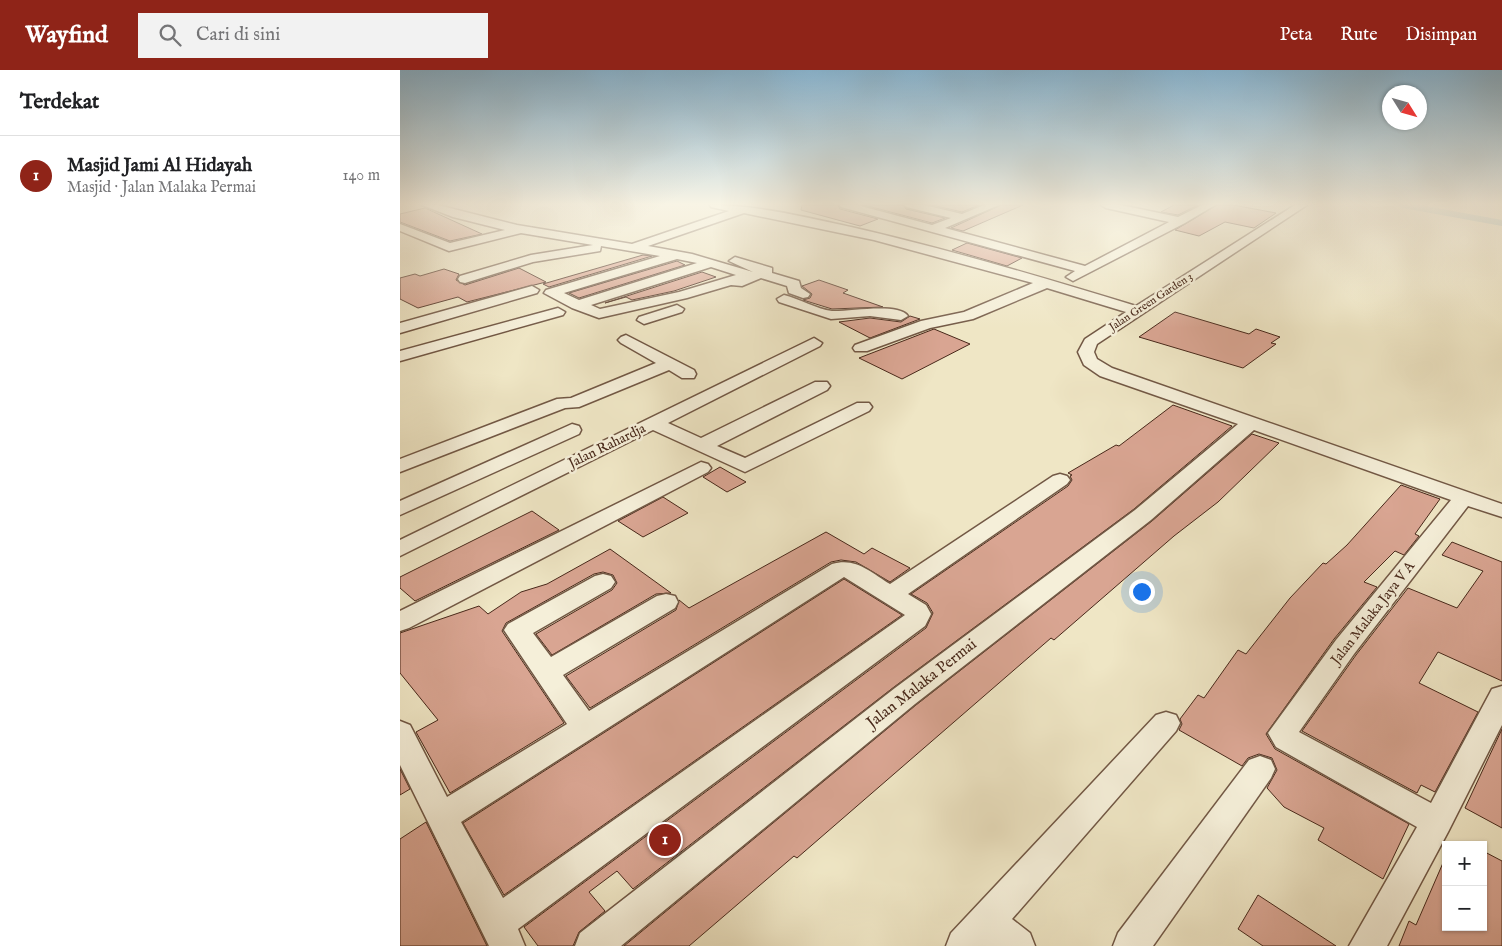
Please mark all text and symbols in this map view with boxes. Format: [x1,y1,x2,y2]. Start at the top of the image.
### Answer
search box [138,13,488,58]
text: Wayfind [25,20,108,51]
icon: search [156,21,184,49]
text: Cari di sini [196,23,280,47]
text: Peta [1280,24,1312,47]
text: Rute [1340,24,1378,47]
text: Disimpan [1406,24,1477,47]
north arrow [1382,85,1427,130]
text: Terdekat [20,89,99,116]
text: Masjid Jami Al Hidayah [67,154,252,178]
text: 1 [33,166,39,186]
text: 140 m [342,166,380,186]
text: Masjid · Jalan Malaka Permai [67,178,256,198]
street label: Jalan Green Garden 3 [1105,270,1195,335]
street label: Jalan Rahardja [564,419,650,473]
street label: Jalan Malaka Jaya V A [1326,557,1419,670]
your location [1129,579,1155,605]
street label: Jalan Malaka Permai [861,635,981,734]
pin: 1 [649,821,681,859]
map controls [1442,841,1487,931]
button: + [1442,841,1487,886]
button: − [1442,886,1487,931]

